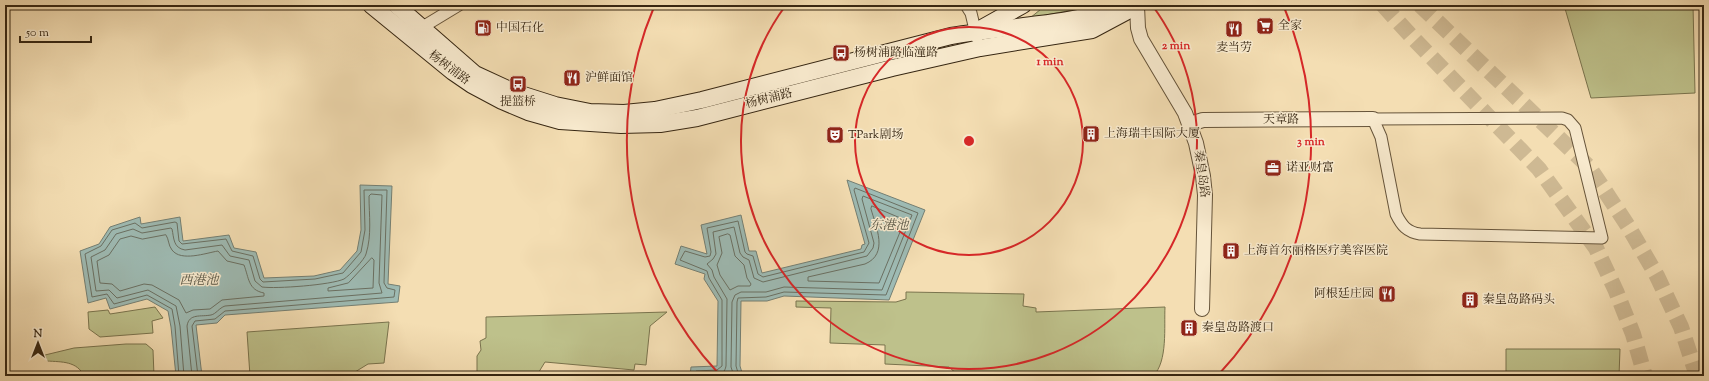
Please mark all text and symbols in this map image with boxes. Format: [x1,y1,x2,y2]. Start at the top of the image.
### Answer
supermarket icon: 全家 [1255,16,1275,36]
place label: 全家 [1278,17,1302,35]
scale bar [20,18,91,44]
fuel station icon: 中国石化 [473,18,493,38]
place label: 中国石化 [496,19,544,37]
restaurant icon: 麦当劳 [1224,19,1244,39]
text: 50 m [25,24,49,42]
text: 2 min [1162,37,1191,55]
place label: 麦当劳 [1216,39,1252,57]
bus stop icon: 杨树浦路临潼路 [831,43,851,63]
place label: 杨树浦路临潼路 [854,44,938,62]
street label: 杨树浦路 [424,46,474,90]
text: 1 min [1035,53,1064,71]
restaurant icon: 沪鲜面馆 [562,68,582,88]
place label: 沪鲜面馆 [585,69,633,87]
bus stop icon: 提篮桥 [508,74,528,94]
street label: 杨树浦路 [744,84,794,114]
place label: 提篮桥 [500,93,536,111]
street label: 天章路 [1263,111,1299,129]
building icon: 上海瑞丰国际大厦 [1081,124,1101,144]
theatre icon: TPark剧场 [825,125,845,145]
place label: 上海瑞丰国际大厦 [1104,125,1200,143]
place label: TPark剧场 [848,126,903,144]
text: 3 min [1297,133,1326,151]
centre of rings [962,134,976,148]
street label: 秦皇岛路 [1189,149,1213,199]
office icon: 诺亚财富 [1263,158,1283,178]
place label: 诺亚财富 [1286,159,1334,177]
water label: 东港池 [869,217,910,235]
building icon: 上海首尔丽格医疗美容医院 [1221,241,1241,261]
place label: 上海首尔丽格医疗美容医院 [1244,242,1388,260]
water label: 西港池 [179,272,220,290]
restaurant icon: 阿根廷庄园 [1377,284,1397,304]
place label: 阿根廷庄园 [1314,285,1374,303]
building icon: 秦皇岛路码头 [1460,290,1480,310]
place label: 秦皇岛路码头 [1483,291,1555,309]
building icon: 秦皇岛路渡口 [1179,318,1199,338]
place label: 秦皇岛路渡口 [1202,319,1274,337]
north arrow [18,323,58,363]
text: N [33,326,43,342]

